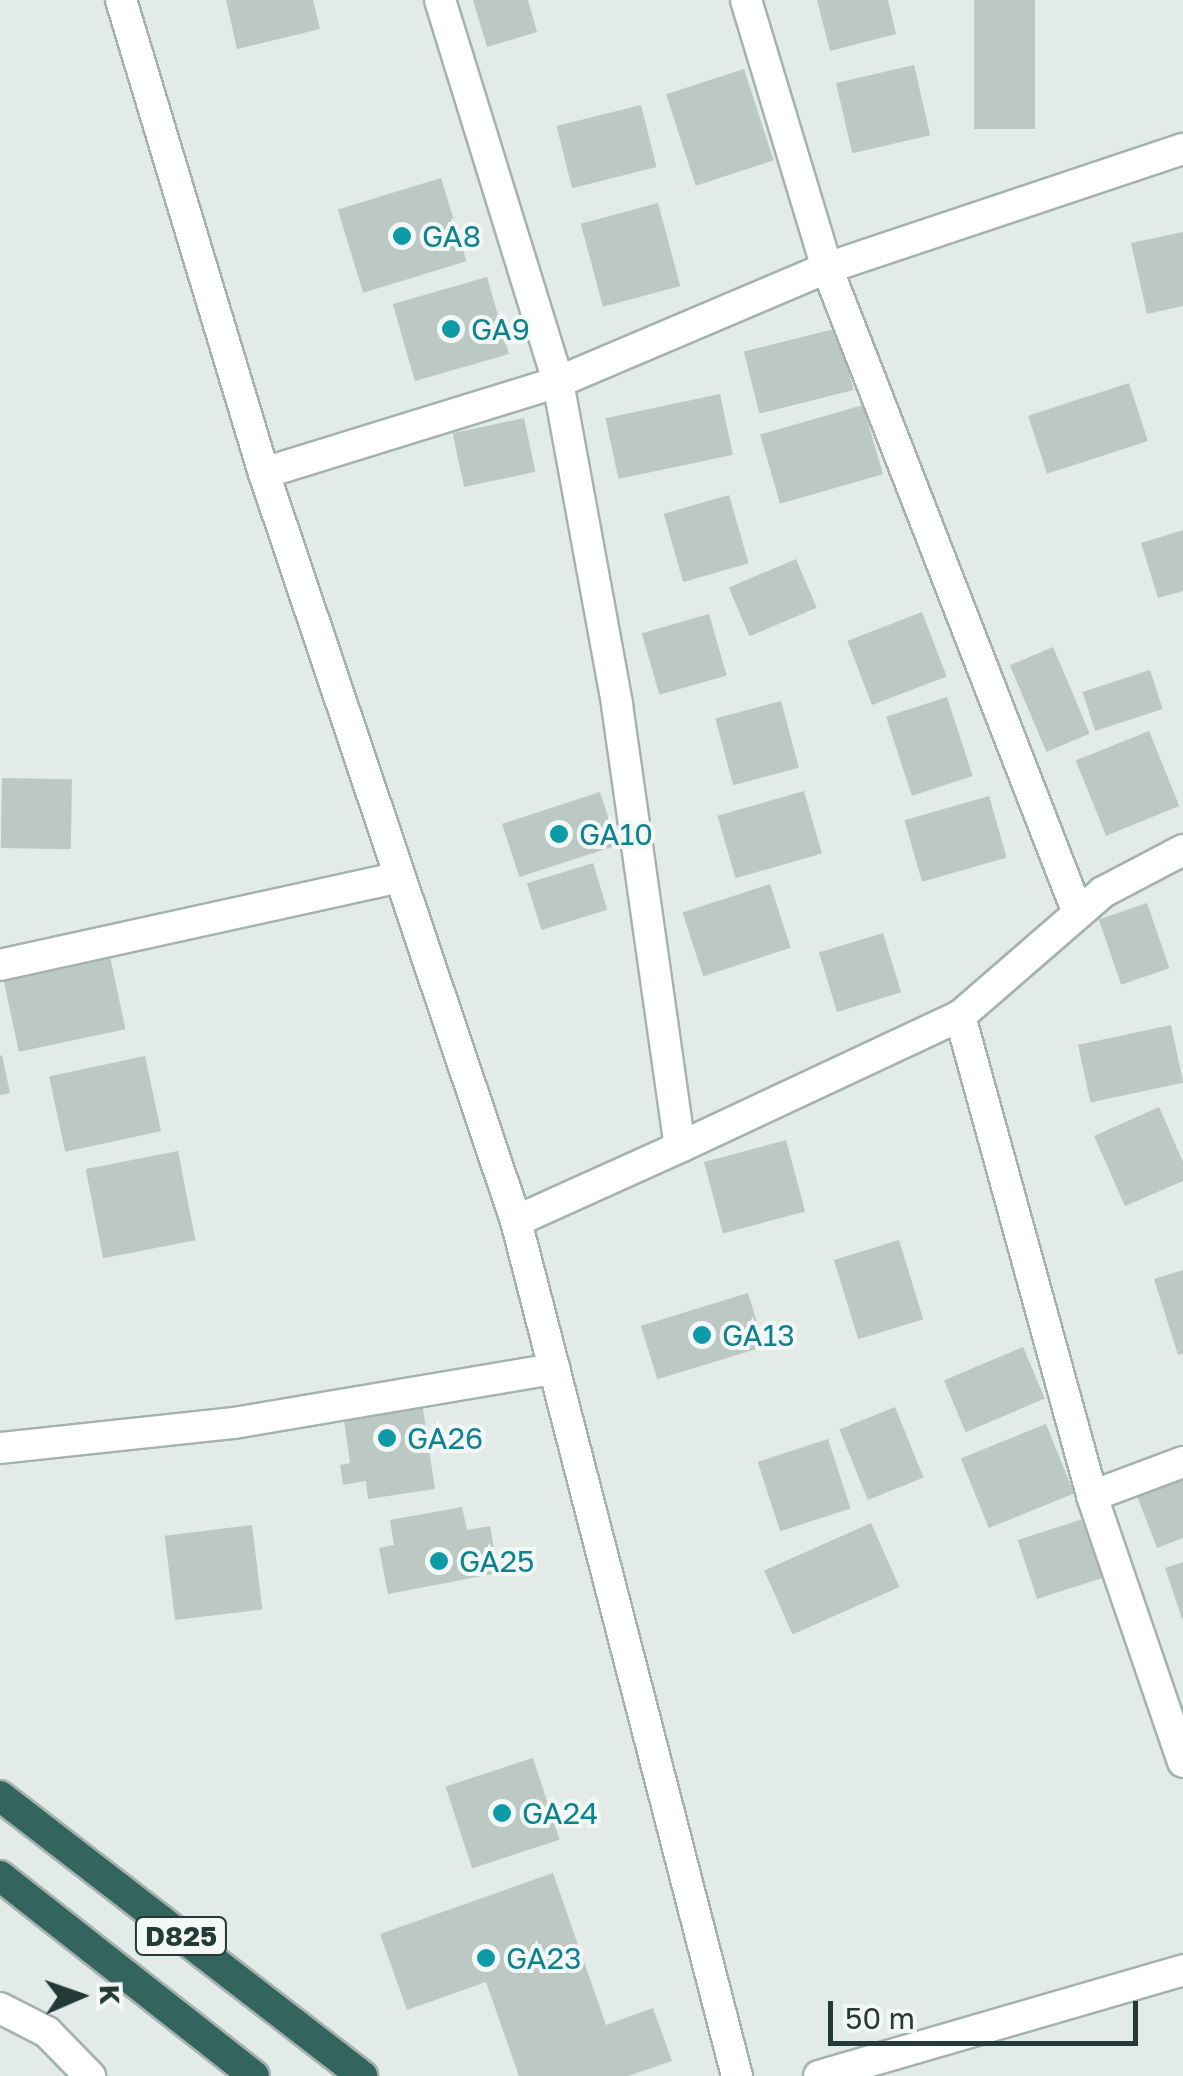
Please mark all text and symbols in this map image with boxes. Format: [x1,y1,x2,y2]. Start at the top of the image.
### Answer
place label: GA8 [422,218,481,254]
marker: GA8 [391,225,413,247]
place label: GA9 [471,311,530,347]
marker: GA9 [440,318,462,340]
place label: GA10 [579,816,653,852]
marker: GA10 [548,823,570,845]
place label: GA13 [722,1317,795,1353]
marker: GA13 [691,1324,713,1346]
place label: GA26 [407,1420,483,1456]
marker: GA26 [376,1427,398,1449]
place label: GA25 [459,1543,534,1579]
marker: GA25 [428,1550,450,1572]
place label: GA24 [522,1795,598,1831]
marker: GA24 [491,1802,513,1824]
road number: D825 [134,1913,228,1959]
place label: GA23 [506,1940,582,1976]
north arrow [30,1946,130,2046]
marker: GA23 [475,1947,497,1969]
scale bar [833,1981,1143,2043]
text: K [94,1984,127,2006]
text: 50 m [845,2000,915,2036]

